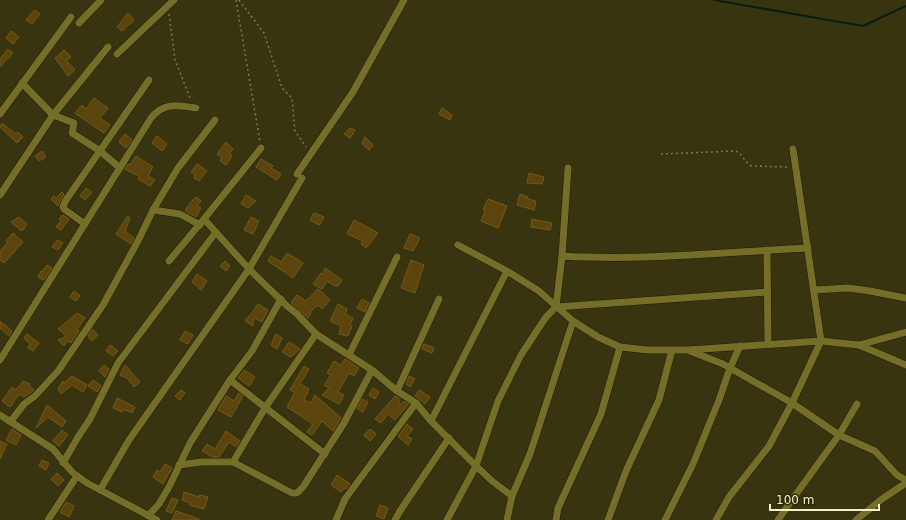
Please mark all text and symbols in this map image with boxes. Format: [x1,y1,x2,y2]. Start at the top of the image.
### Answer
scale bar [770,486,879,512]
text: 100 m [776,493,814,507]

